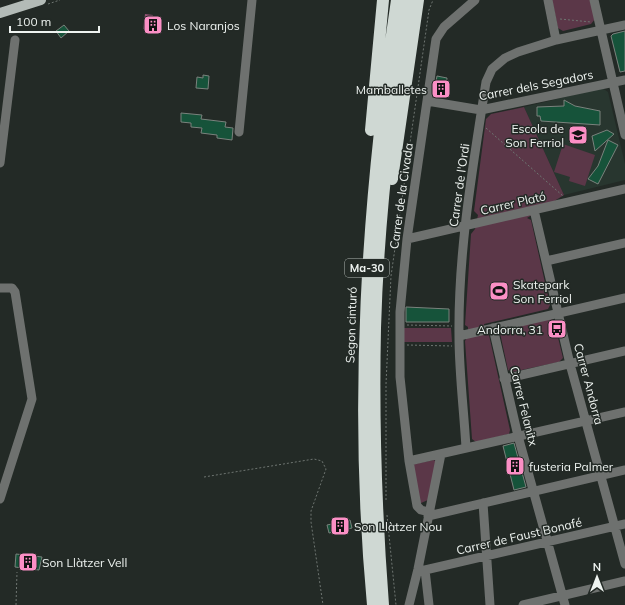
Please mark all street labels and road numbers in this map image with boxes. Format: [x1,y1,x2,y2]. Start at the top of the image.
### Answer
street label: Carrer dels Segadors [477,67,595,103]
street label: Carrer de la Civada [386,142,416,250]
street label: Carrer de l'Ordi [446,142,472,228]
street label: Carrer Plató [479,188,547,218]
road number: Ma-30 [345,259,389,277]
street label: Segon cinturó [342,286,360,363]
street label: Carrer Andorra [571,342,607,426]
street label: Carrer Felanitx [507,365,541,448]
street label: Carrer de Faust Bonafé [455,514,583,558]

